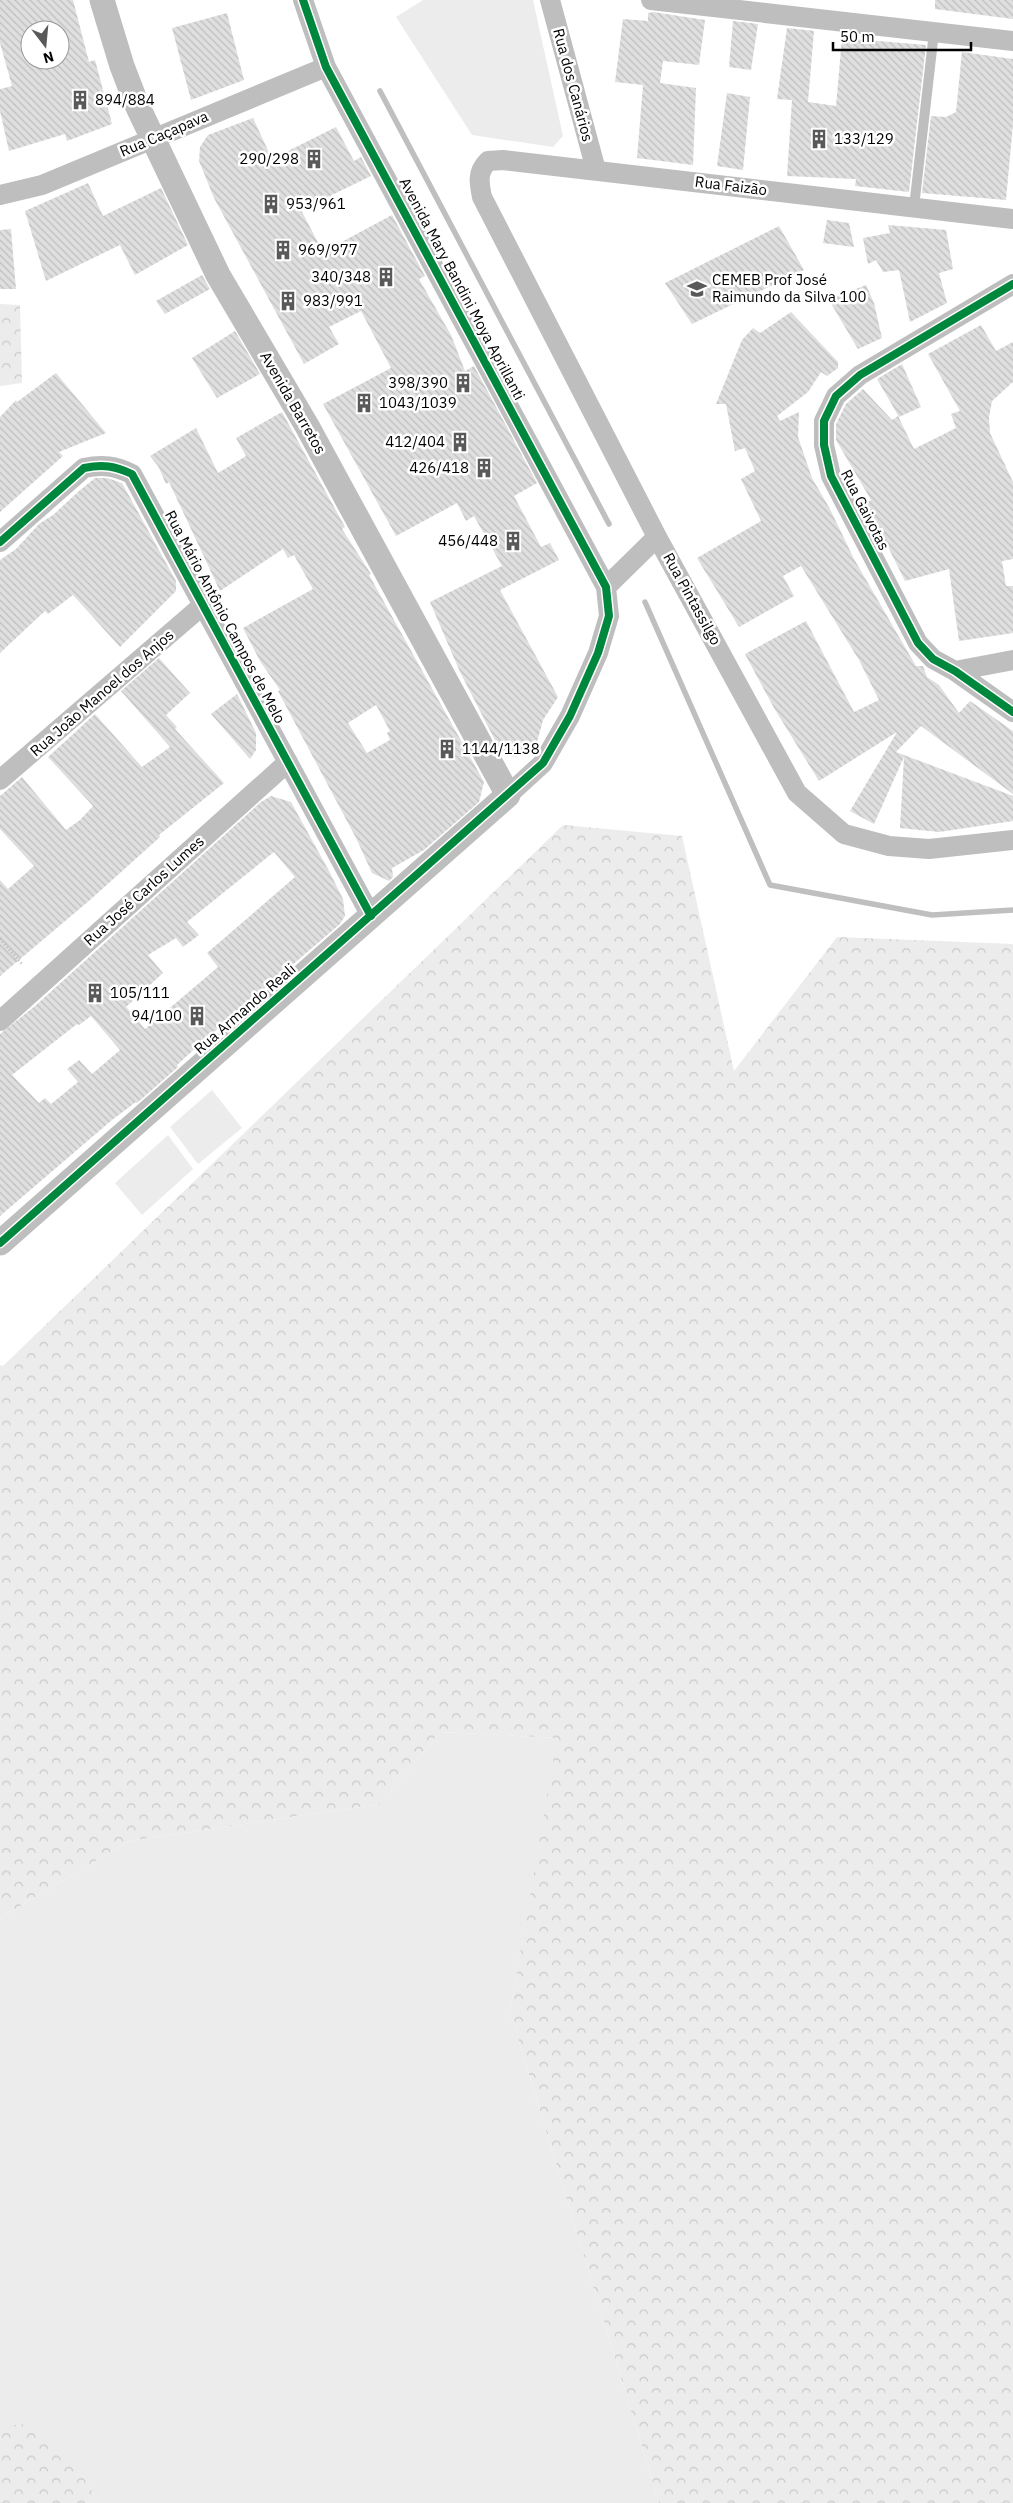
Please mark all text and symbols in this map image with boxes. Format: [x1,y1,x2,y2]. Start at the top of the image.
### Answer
north arrow [20,20,70,70]
scale bar [833,20,970,52]
street label: Rua dos Canários [549,26,598,144]
text: 50 m [840,27,875,46]
text: N [41,47,56,68]
building icon: 894/884 [69,89,91,111]
place label: 894/884 [95,90,155,109]
street label: Rua Caçapava [117,106,211,161]
building icon: 133/129 [808,128,830,150]
place label: 133/129 [834,129,894,148]
building icon: 290/298 [303,148,325,170]
place label: 290/298 [239,149,299,168]
street label: Rua Faizão [694,172,768,199]
street label: Avenida Mary Bandini Moya Aprillanti [396,174,529,403]
building icon: 953/961 [260,193,282,215]
place label: 953/961 [286,194,346,213]
building icon: 969/977 [272,239,294,261]
place label: 969/977 [298,240,358,259]
building icon: 340/348 [375,266,397,288]
place label: 340/348 [311,267,371,286]
place label: CEMEB Prof José Raimundo da Silva 100 [712,270,866,306]
school or university icon: CEMEB Prof José Raimundo da Silva 100 [686,278,708,300]
building icon: 983/991 [277,290,299,312]
place label: 983/991 [303,291,363,310]
street label: Avenida Barretos [256,348,330,457]
building icon: 398/390 [452,372,474,394]
place label: 398/390 [388,373,448,392]
building icon: 1043/1039 [353,392,375,414]
place label: 1043/1039 [379,393,457,412]
building icon: 412/404 [449,431,471,453]
place label: 412/404 [385,432,445,451]
building icon: 426/418 [473,457,495,479]
place label: 426/418 [409,458,469,477]
street label: Rua Gaivotas [837,466,894,553]
street label: Rua Mário Antônio Campos de Melo [161,507,290,727]
building icon: 456/448 [502,530,524,552]
place label: 456/448 [438,531,498,550]
street label: Rua Pintassilgo [659,549,726,648]
street label: Rua João Manoel dos Anjos [26,625,177,760]
building icon: 1144/1138 [436,738,458,760]
place label: 1144/1138 [462,739,540,758]
street label: Rua José Carlos Lumes [80,832,208,950]
street label: Rua Armando Reali [190,959,299,1058]
building icon: 105/111 [84,982,106,1004]
place label: 105/111 [110,983,170,1002]
building icon: 94/100 [186,1005,208,1027]
place label: 94/100 [131,1006,182,1025]

